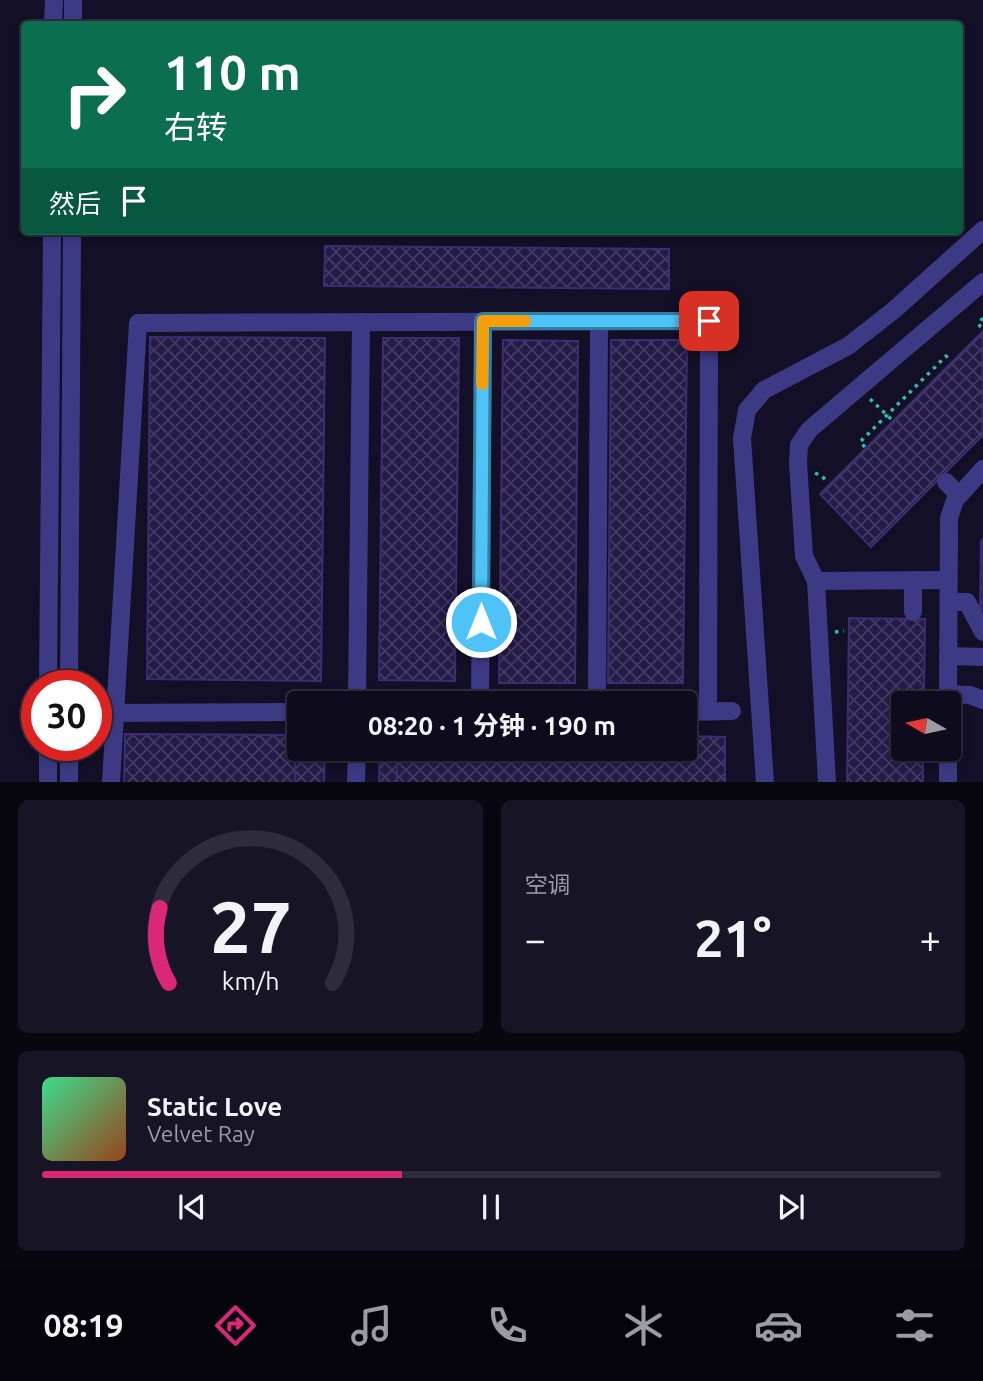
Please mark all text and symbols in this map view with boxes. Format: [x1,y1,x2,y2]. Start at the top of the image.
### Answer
text: 110 m [164,44,301,99]
icon: right [49,49,140,140]
text: 右转 [164,109,228,145]
icon: arrive [115,182,153,220]
text: 然后 [49,189,101,218]
pin [679,291,739,351]
icon: arrive [690,302,728,340]
position arrow [444,585,518,659]
speed limit sign: 30 [21,670,112,761]
north arrow [891,691,961,761]
map controls [891,691,961,761]
text: 08:20 · 1 分钟 · 190 m [368,711,616,740]
text: 空调 [525,872,571,897]
text: 27 [209,885,291,967]
text: 21° [694,909,771,967]
text: − [525,918,546,960]
text: + [920,918,941,960]
text: km/h [221,966,279,994]
text: Static Love [147,1092,282,1121]
text: Velvet Ray [147,1121,255,1146]
icon: previous [173,1188,211,1226]
icon: pause [472,1188,510,1226]
icon: next [772,1188,810,1226]
icon: directions [211,1301,260,1350]
icon: music [347,1301,396,1350]
icon: phone [483,1301,532,1350]
icon: climate [619,1301,668,1350]
icon: car [754,1301,803,1350]
icon: filters [890,1301,939,1350]
text: 08:19 [43,1307,124,1343]

